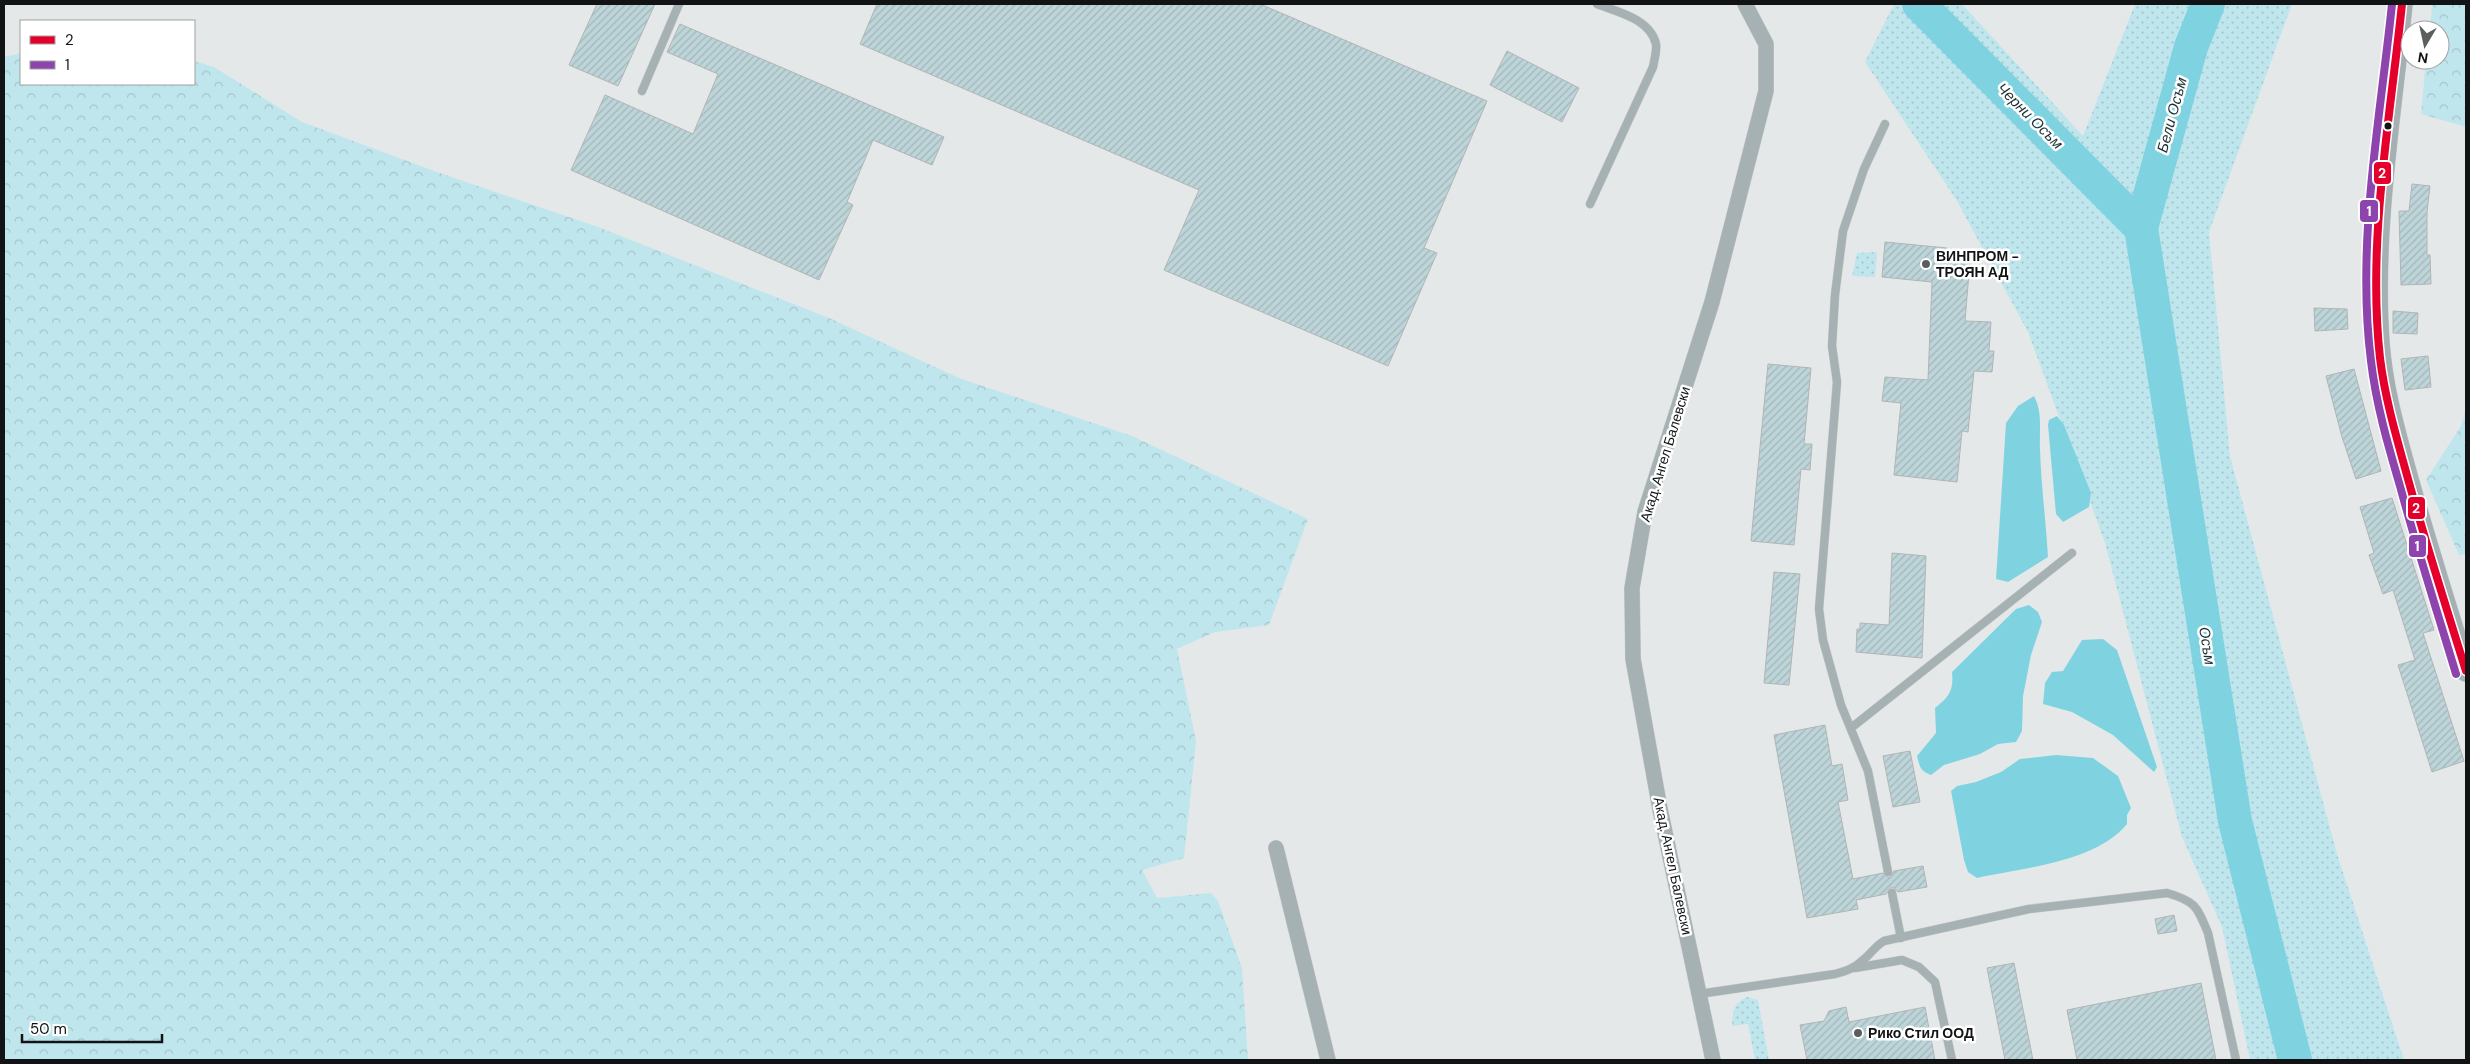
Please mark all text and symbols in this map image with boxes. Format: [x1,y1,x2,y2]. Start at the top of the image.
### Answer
legend [20,20,195,85]
north arrow [2400,20,2450,70]
text: 2 [65,30,74,50]
text: N [2417,48,2429,68]
text: 1 [65,55,70,75]
water label: Бели Осъм [2152,75,2192,155]
water label: Черни Осъм [1993,79,2067,153]
unlabelled marker [2383,121,2393,131]
line badge: 2 [2373,161,2392,185]
text: 2 [2378,164,2386,182]
line badge: 1 [2359,199,2379,223]
text: 1 [2366,202,2372,220]
place label: ВИНПРОМ - ТРОЯН АД [1936,247,2019,281]
marker: ВИНПРОМ - ТРОЯН АД [1920,258,1932,270]
street label: Акад. Ангел Балевски [1636,384,1694,524]
line badge: 2 [2407,496,2426,520]
text: 2 [2412,499,2420,517]
line badge: 1 [2408,534,2427,558]
text: 1 [2414,537,2420,555]
water label: Осъм [2194,625,2220,667]
street label: Акад. Ангел Балевски [1650,795,1696,937]
scale bar [22,1012,162,1044]
text: 50 m [30,1019,67,1039]
place label: Рико Стил ООД [1868,1024,1974,1042]
marker: Рико Стил ООД [1852,1027,1864,1039]

